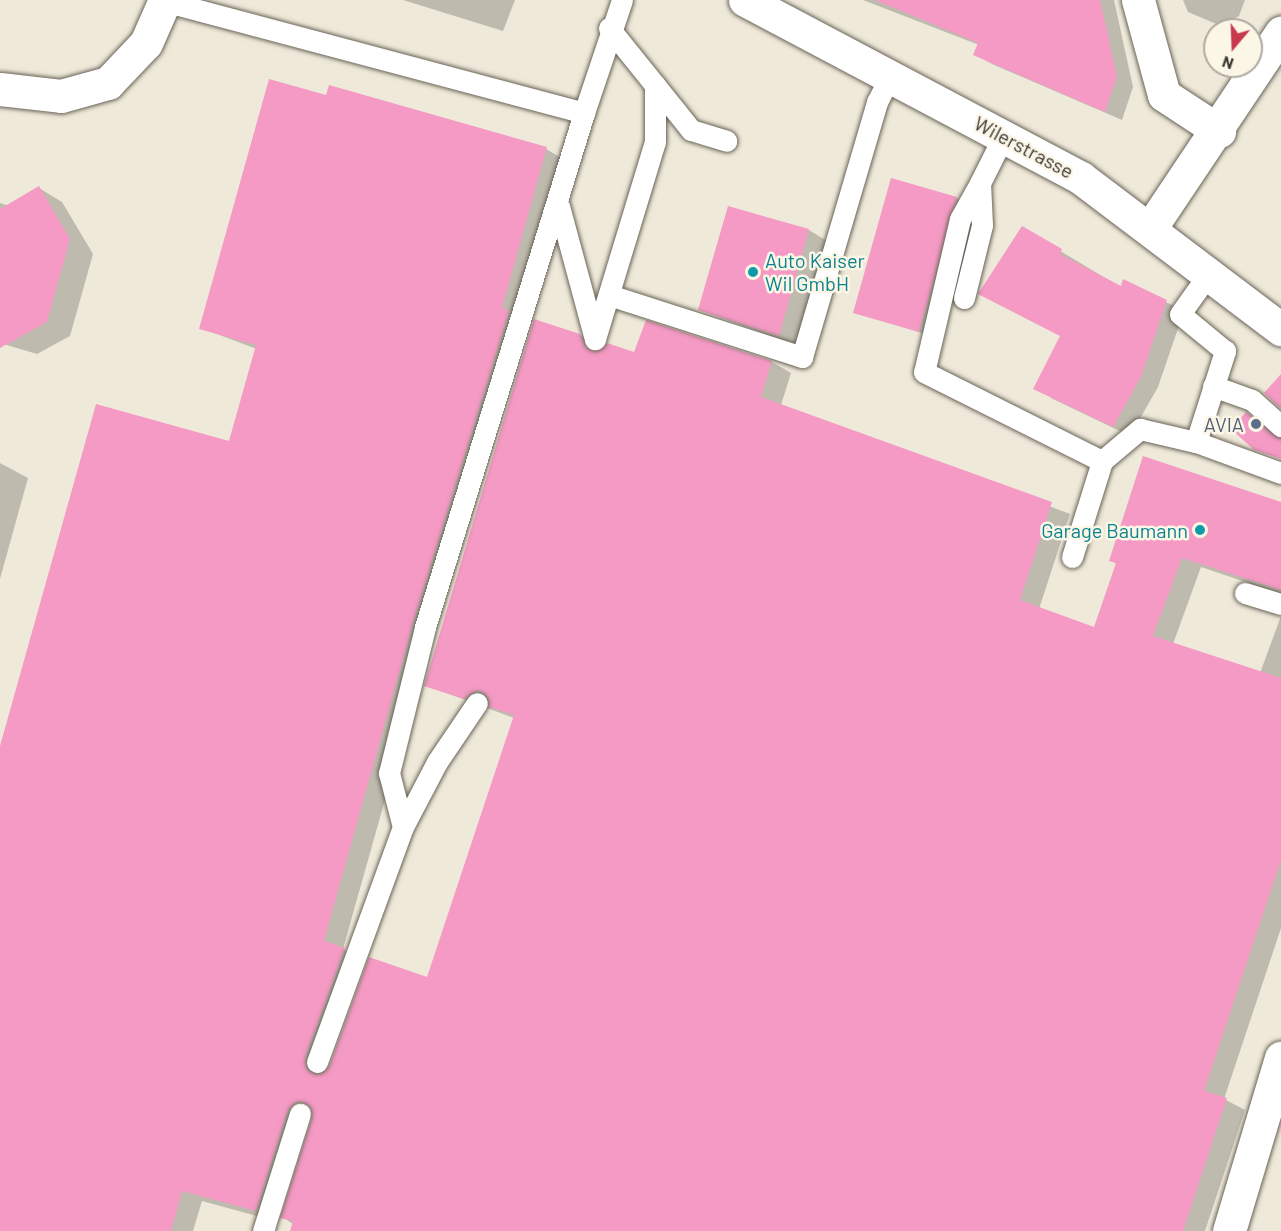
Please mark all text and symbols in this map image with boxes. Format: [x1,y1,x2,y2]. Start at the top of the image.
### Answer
north arrow [1203,18,1263,78]
text: N [1220,53,1236,74]
street label: Wilerstrasse [970,111,1078,183]
place label: Auto Kaiser Wil GmbH [765,248,865,295]
marker: Auto Kaiser Wil GmbH [746,265,760,279]
place label: AVIA [1204,412,1244,436]
marker: AVIA [1249,417,1263,431]
place label: Garage Baumann [1041,518,1188,542]
marker: Garage Baumann [1193,523,1207,537]

